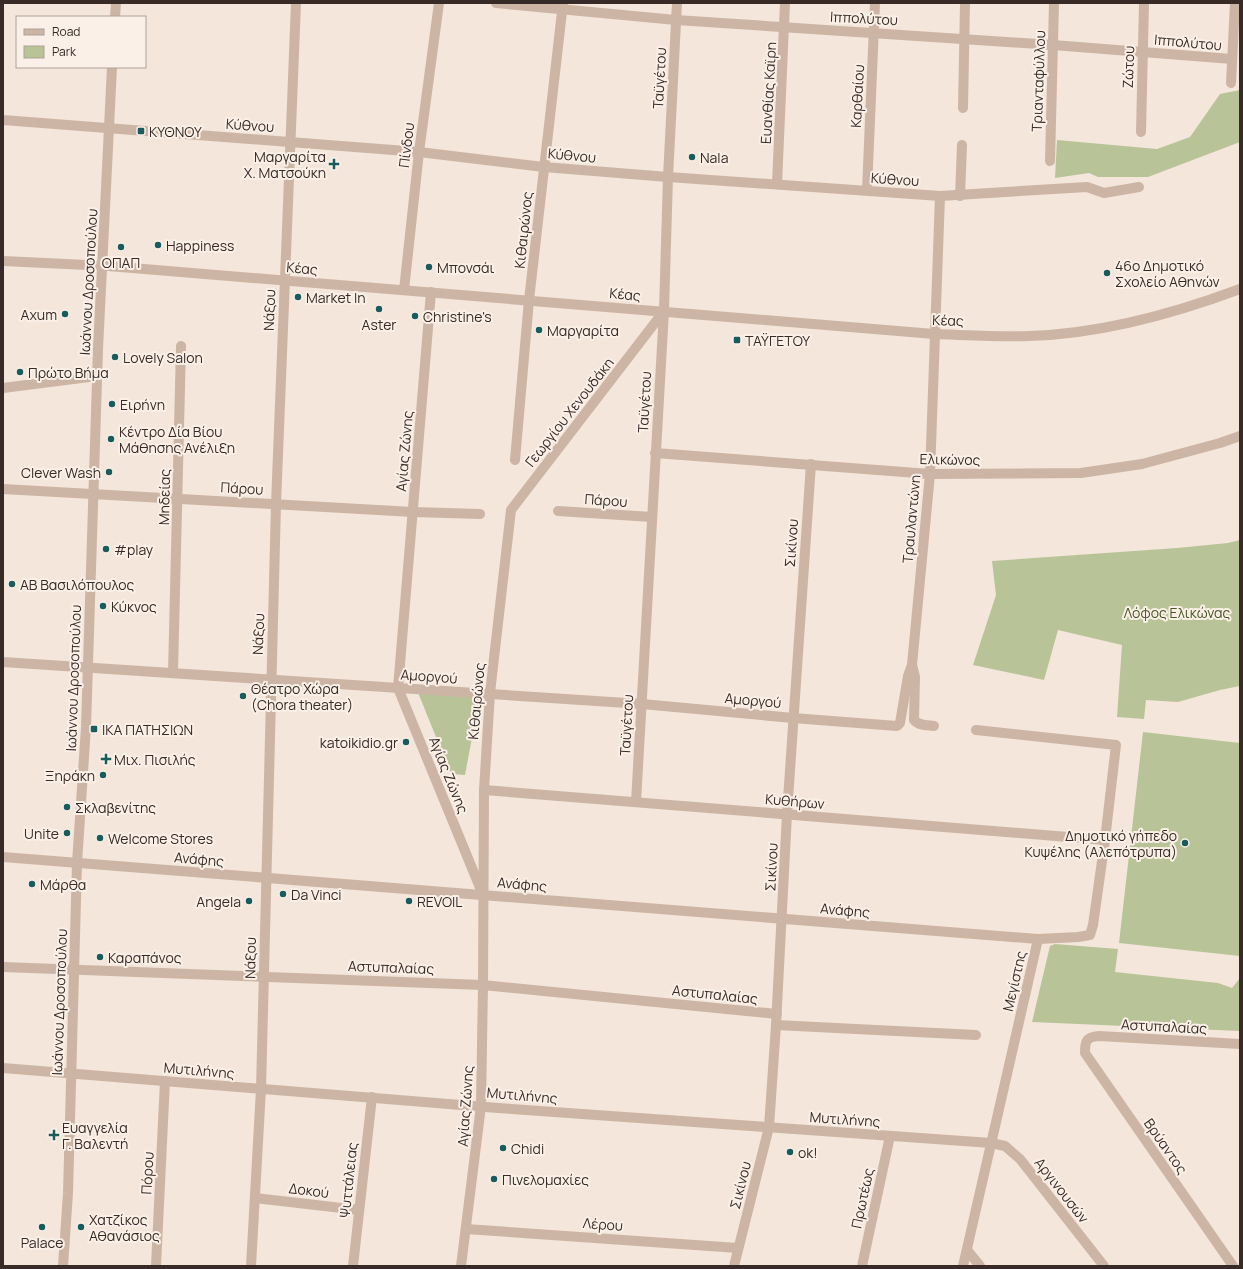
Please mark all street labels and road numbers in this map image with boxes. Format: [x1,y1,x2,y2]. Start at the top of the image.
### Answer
street label: Ιππολύτου [830,7,898,29]
street label: Τριανταφύλλου [1027,30,1049,132]
street label: Ιππολύτου [1153,30,1223,54]
street label: Ευανθίας Καϊρη [756,41,780,145]
street label: Ζώτου [1118,45,1138,89]
street label: Ταϋγέτου [648,47,670,109]
street label: Καρθαίου [846,64,868,128]
street label: Κύθνου [225,114,275,136]
street label: Πίνδου [394,121,418,169]
street label: Κύθνου [547,143,597,167]
street label: Κύθνου [870,168,920,190]
street label: Κιθαιρώνος [510,190,537,269]
street label: Ιωάννου Δροσοπούλου [75,208,101,356]
street label: Κέας [286,257,319,279]
street label: Κέας [609,283,642,305]
street label: Νάξου [259,289,279,331]
street label: Κέας [932,310,964,330]
street label: Γεωργίου Χενουδάκη [520,353,618,471]
street label: Ταϋγέτου [633,371,655,433]
street label: Αγίας Ζώνης [391,409,417,492]
street label: Ελικώνος [920,449,981,469]
street label: Μηδείας [154,468,174,525]
street label: Τραυλαντώνη [898,474,924,564]
street label: Πάρου [220,477,264,499]
street label: Πάρου [584,489,628,511]
street label: Σικίνου [780,518,802,568]
street label: Ιωάννου Δροσοπούλου [61,604,85,752]
street label: Νάξου [248,613,268,655]
street label: Κιθαιρώνος [463,661,489,740]
street label: Αμοργού [400,665,458,687]
street label: Αμοργού [724,688,782,712]
street label: Ταϋγέτου [615,694,637,756]
street label: Αγίας Ζώνης [425,734,473,817]
street label: Κυθήρων [765,789,825,813]
street label: Σικίνου [760,842,782,892]
street label: Ανάφης [173,847,225,871]
street label: Ανάφης [496,872,548,896]
street label: Ανάφης [819,898,871,922]
street label: Ιωάννου Δροσοπούλου [47,928,71,1076]
street label: Νάξου [240,937,260,979]
street label: Μεγίστης [998,949,1030,1013]
street label: Αστυπαλαίας [348,956,435,978]
street label: Αστυπαλαίας [671,980,759,1008]
street label: Αστυπαλαίας [1120,1014,1208,1038]
street label: Μυτιλήνης [163,1057,235,1083]
street label: Αγίας Ζώνης [453,1065,477,1147]
street label: Μυτιλήνης [486,1082,558,1108]
street label: Μυτιλήνης [809,1107,881,1131]
street label: Βρύαντος [1140,1114,1192,1178]
street label: Ψυττάλειας [335,1141,361,1219]
street label: Πόρου [136,1151,158,1195]
street label: Αργινουσών [1031,1154,1093,1226]
street label: Σικίνου [725,1159,755,1211]
street label: Πρωτέως [846,1166,878,1230]
street label: Δοκού [288,1178,330,1202]
street label: Λέρου [582,1213,624,1235]

